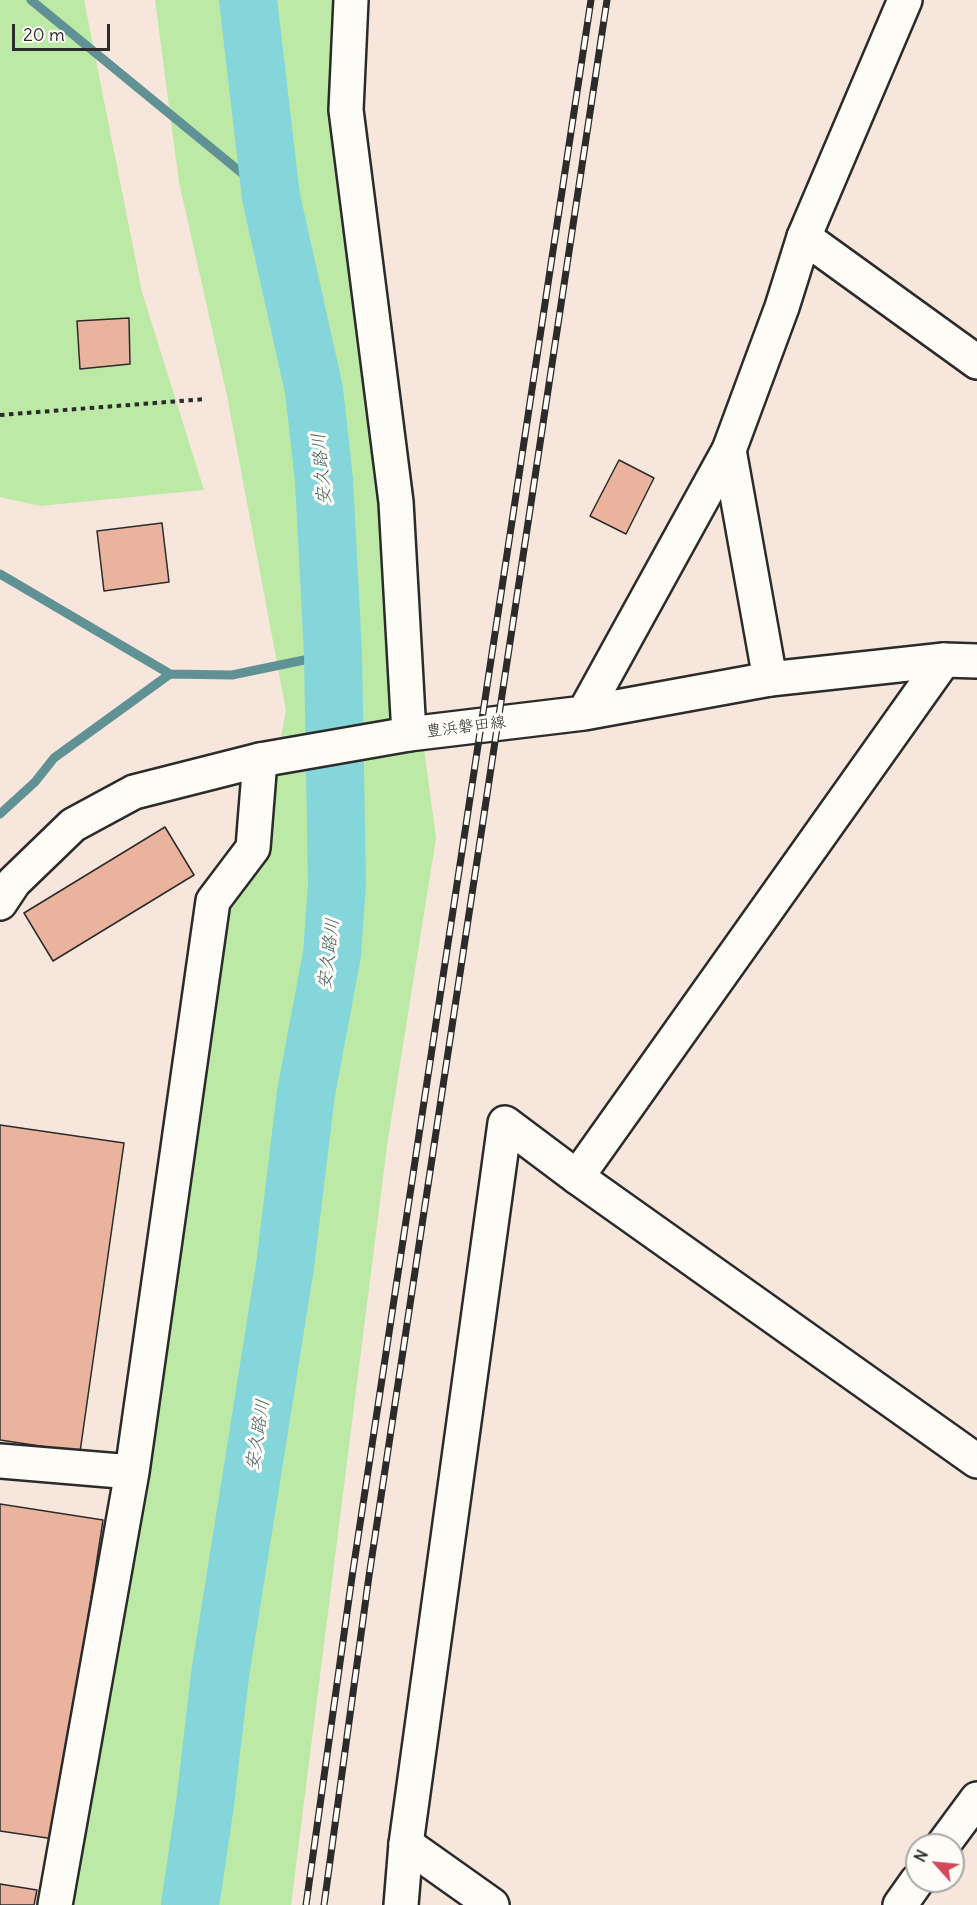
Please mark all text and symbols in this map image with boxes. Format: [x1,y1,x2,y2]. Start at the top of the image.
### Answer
scale bar [15,12,112,50]
text: 20 m [23,23,65,46]
water label: 安久路川 [308,432,336,506]
street label: 豊浜磐田線 [425,713,507,741]
water label: 安久路川 [314,917,344,991]
water label: 安久路川 [242,1398,274,1472]
north arrow [905,1833,965,1893]
text: N [909,1846,932,1865]

